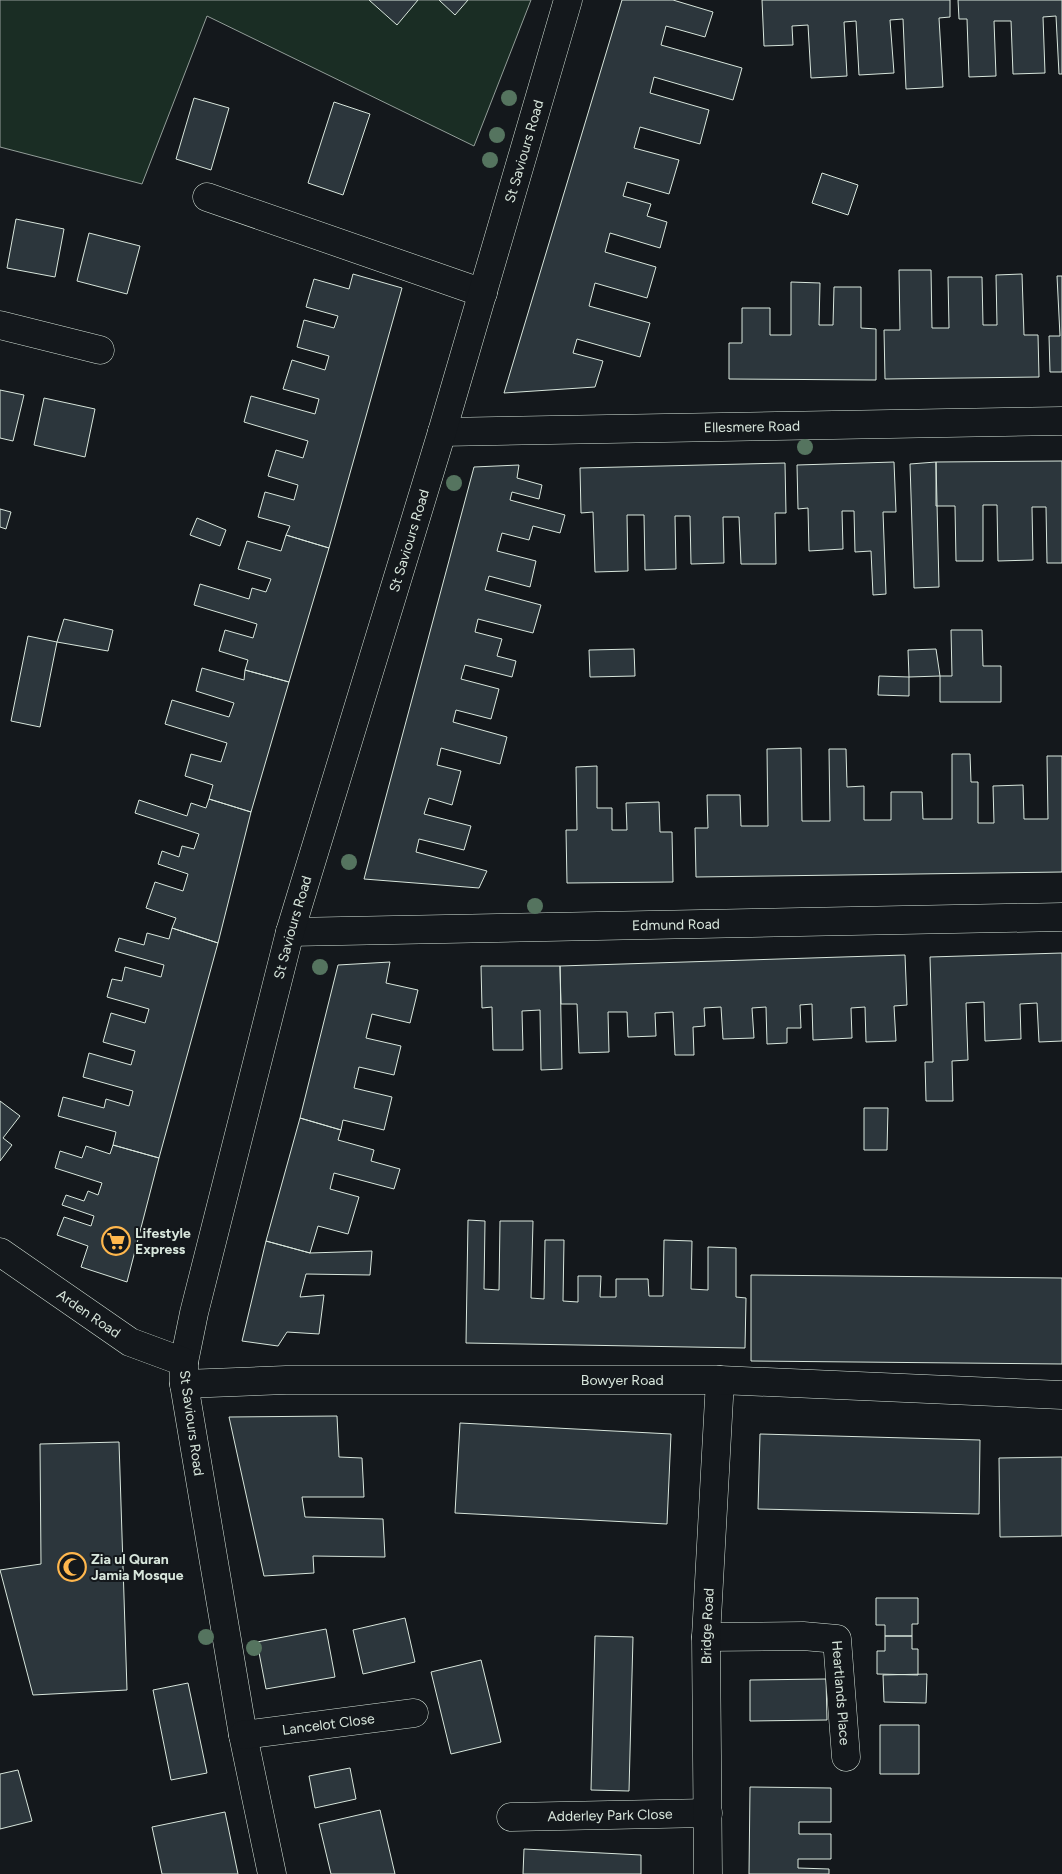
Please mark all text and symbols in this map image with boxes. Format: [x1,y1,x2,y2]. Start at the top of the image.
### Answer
street label: St Saviours Road [501,98,547,205]
street label: Ellesmere Road [704,418,800,436]
street label: St Saviours Road [386,487,433,594]
street label: St Saviours Road [270,874,316,981]
street label: Edmund Road [632,916,720,934]
place label: Lifestyle Express [135,1225,191,1258]
supermarket icon: Lifestyle Express [101,1226,131,1256]
street label: Arden Road [53,1286,124,1342]
street label: St Saviours Road [176,1369,207,1477]
street label: Bowyer Road [581,1372,664,1389]
place label: Zia ul Quran Jamia Mosque [91,1551,184,1584]
mosque icon: Zia ul Quran Jamia Mosque [57,1552,87,1582]
street label: Bridge Road [698,1587,718,1664]
street label: Heartlands Place [828,1640,853,1746]
street label: Lancelot Close [281,1710,376,1739]
street label: Adderley Park Close [547,1806,673,1825]

